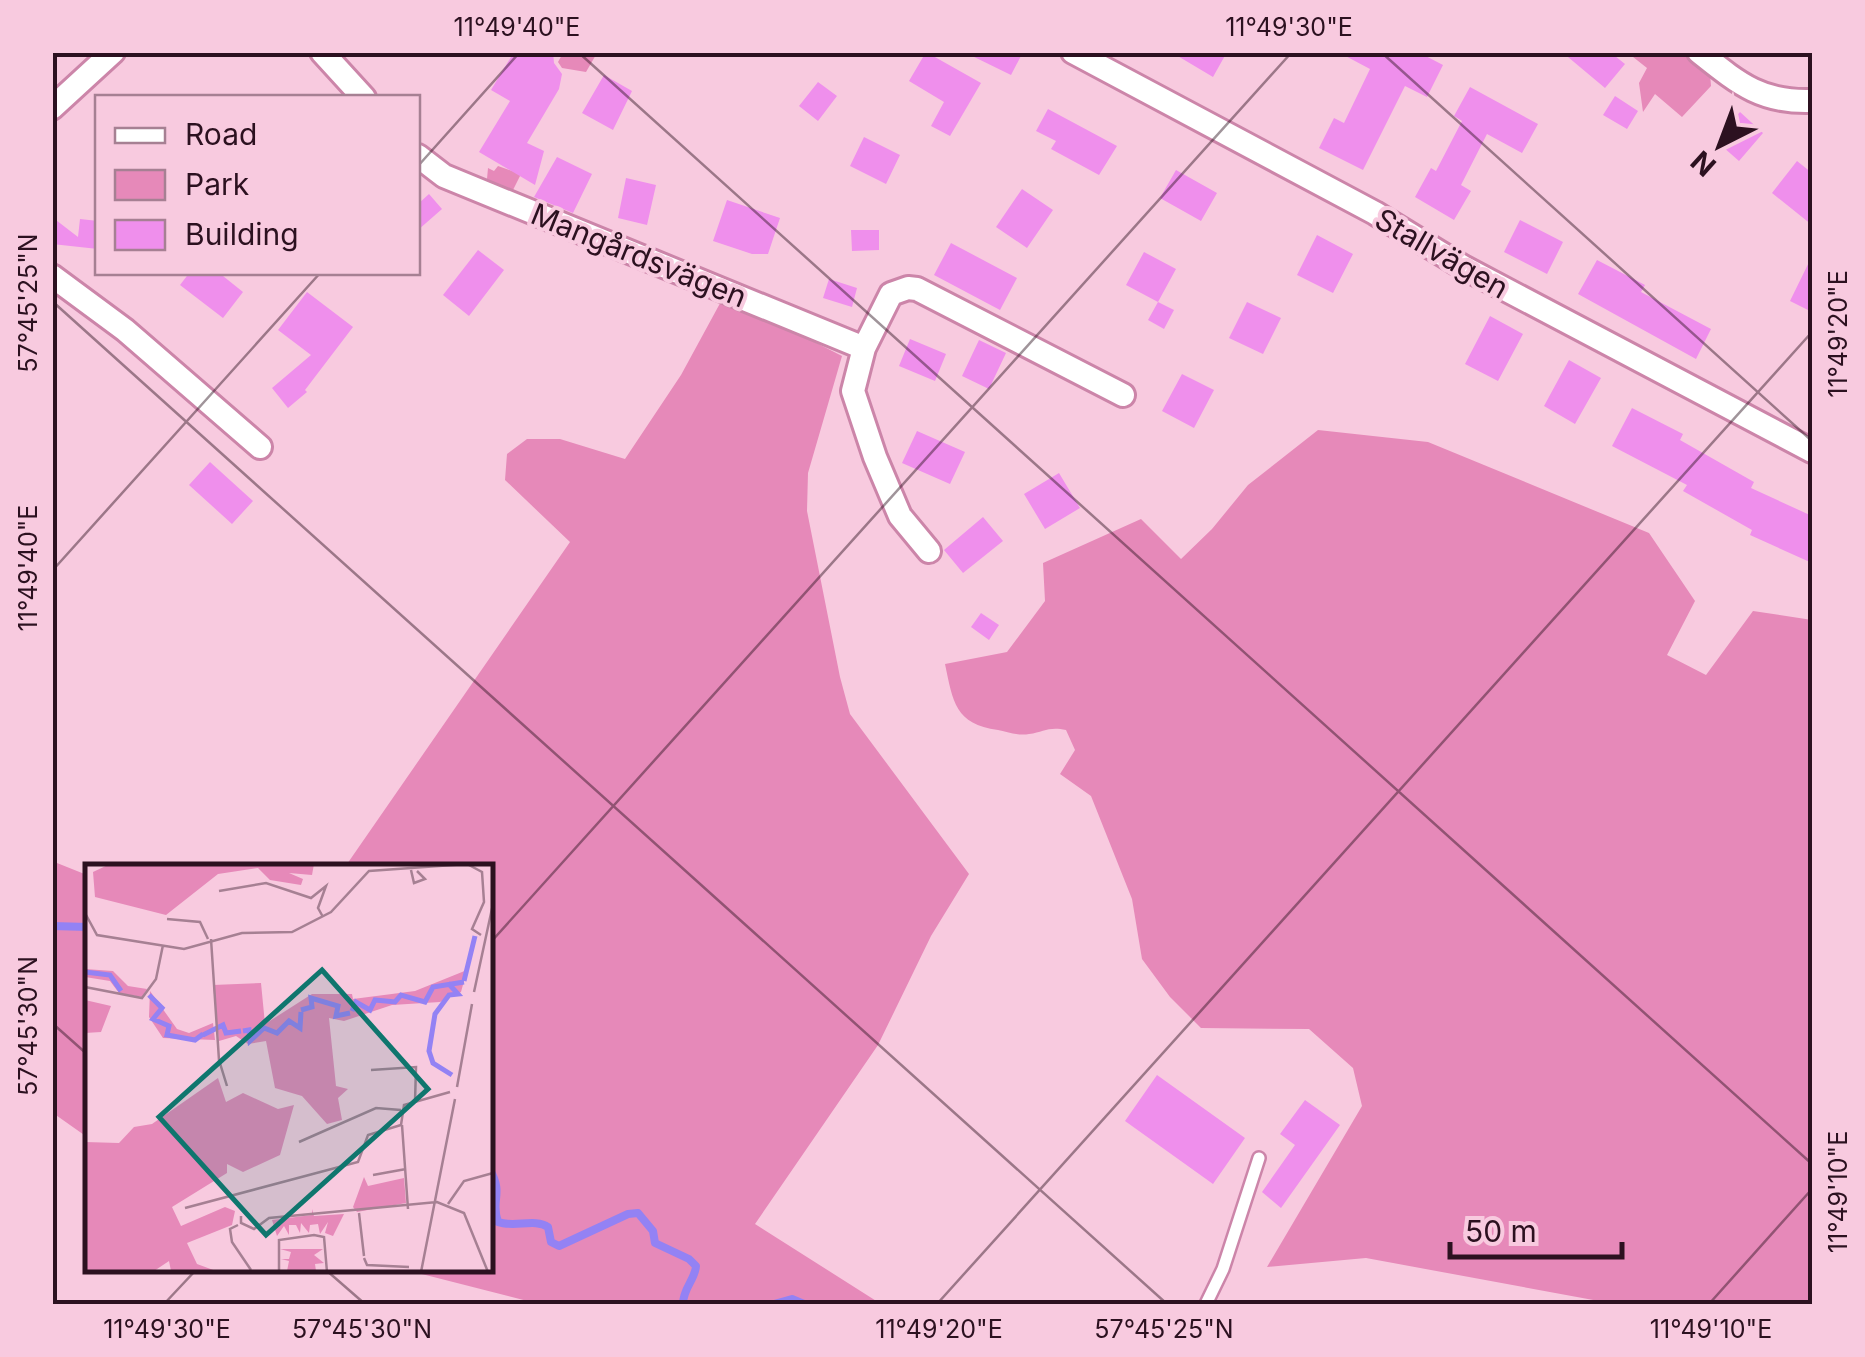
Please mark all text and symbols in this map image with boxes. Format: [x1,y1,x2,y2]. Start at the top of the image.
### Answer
text: 11°49'40"E [454,12,580,42]
text: 11°49'30"E [1225,12,1353,42]
legend [95,95,420,275]
north arrow [1670,95,1770,195]
text: Road [185,116,257,152]
text: N [1684,144,1723,183]
text: Park [185,166,250,202]
street label: Mangårdsvägen [526,195,752,315]
street label: Stallvägen [1369,200,1515,306]
text: Building [185,216,299,252]
text: 57°45'25"N [13,233,43,373]
text: 11°49'20"E [1823,270,1853,398]
text: 11°49'40"E [13,505,43,631]
inset map [85,864,492,1272]
text: 57°45'30"N [13,956,43,1096]
text: 11°49'10"E [1823,1131,1853,1253]
scale bar [1450,1197,1622,1259]
text: 50 m [1465,1213,1537,1249]
text: 11°49'30"E [103,1314,231,1344]
text: 57°45'30"N [292,1314,432,1344]
text: 11°49'20"E [875,1314,1003,1344]
text: 57°45'25"N [1094,1314,1234,1344]
text: 11°49'10"E [1650,1314,1772,1344]

